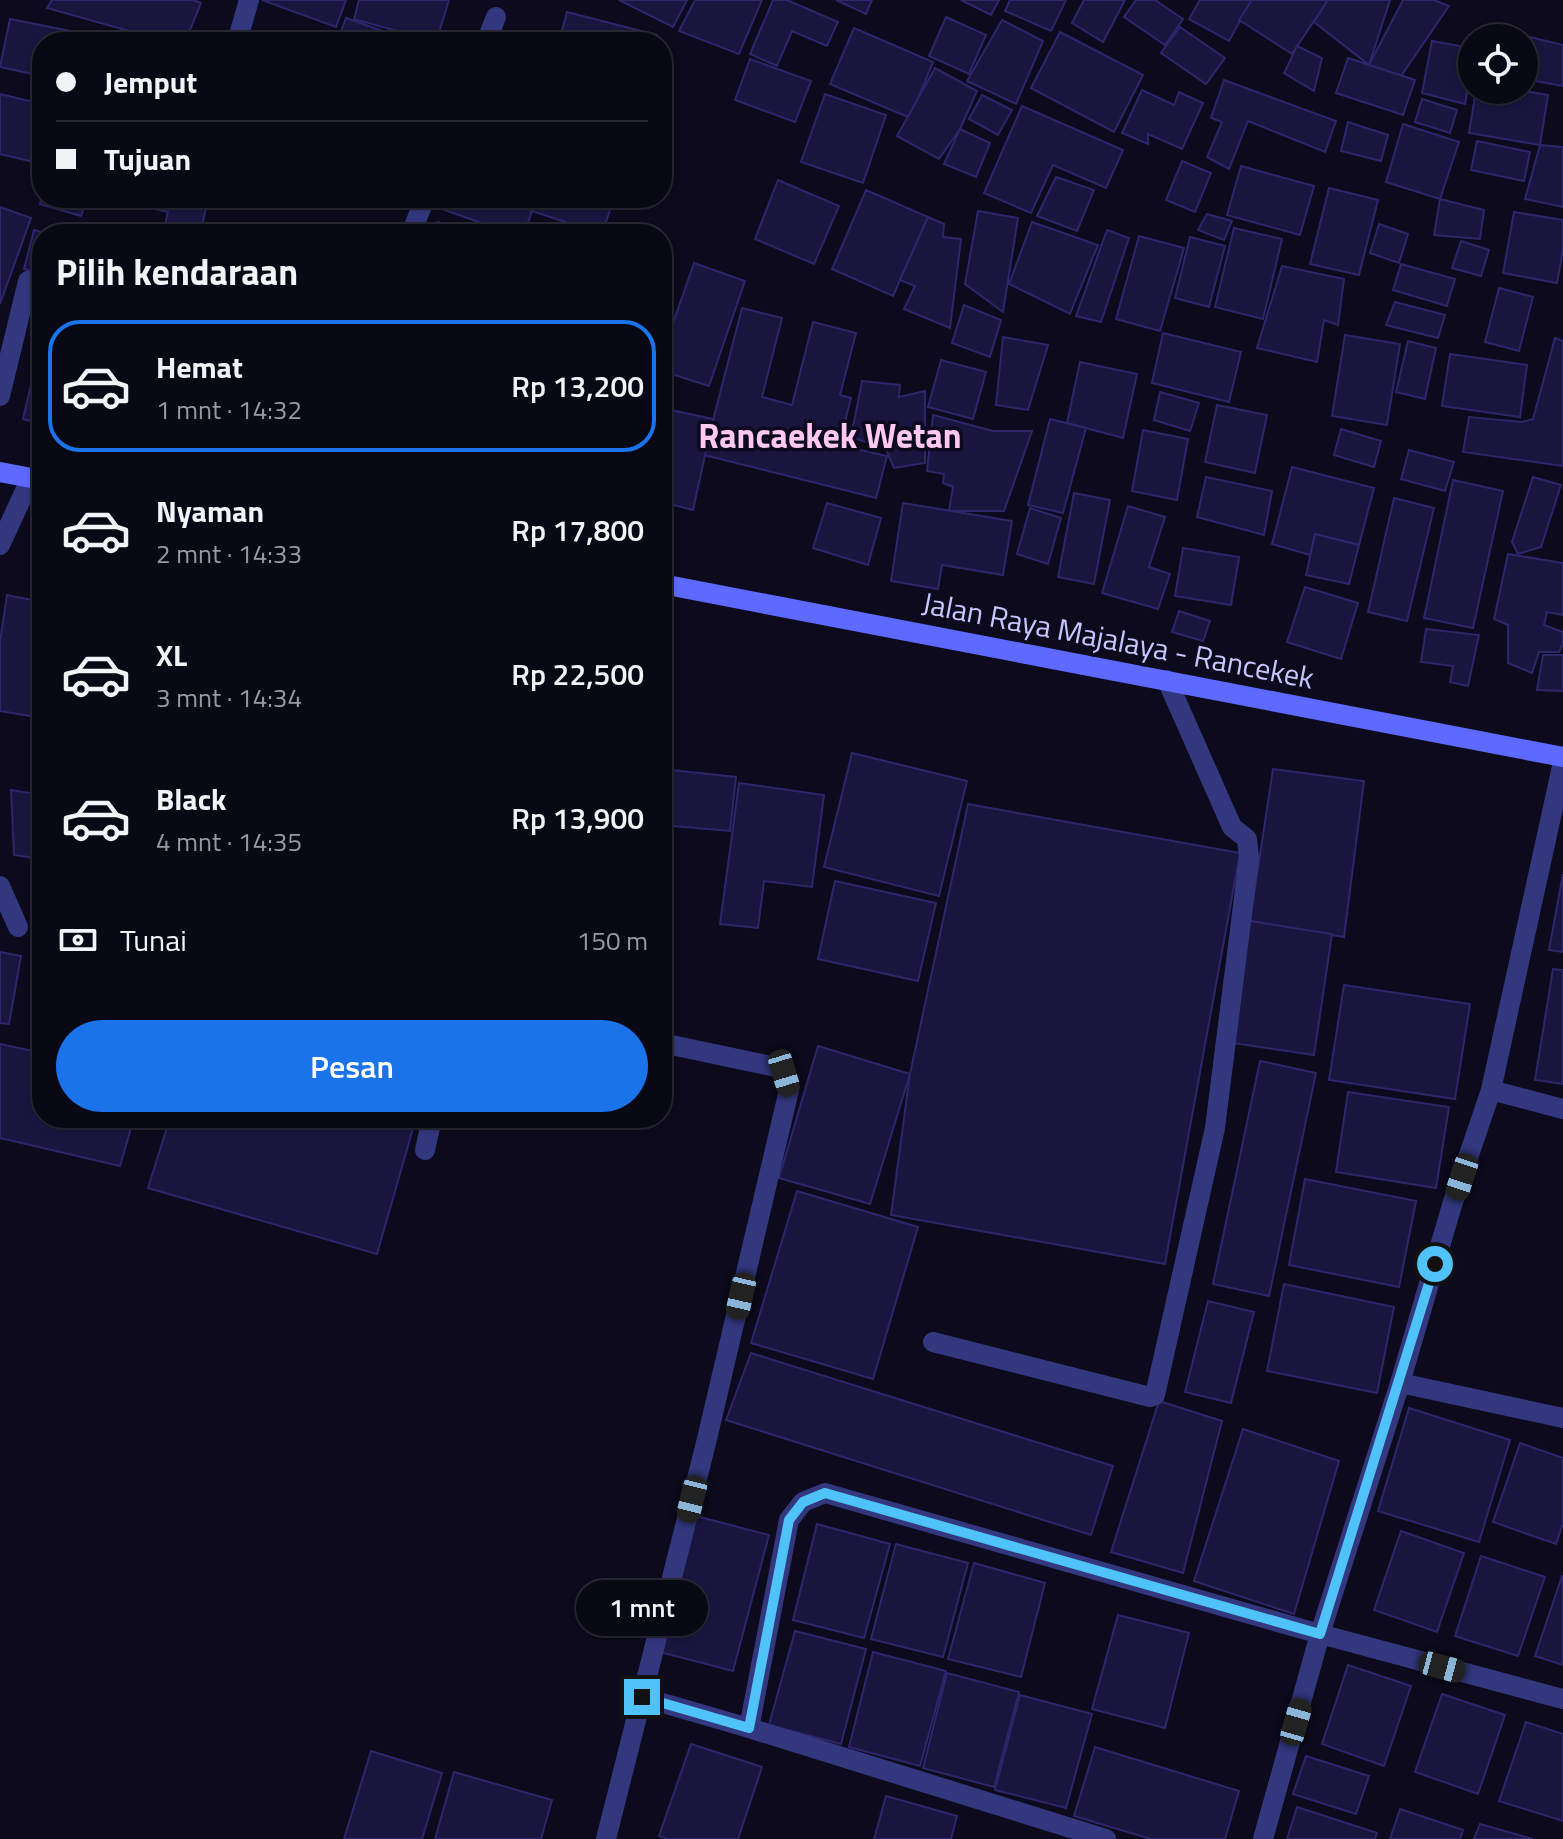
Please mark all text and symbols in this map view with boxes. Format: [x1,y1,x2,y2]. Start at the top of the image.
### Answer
map controls [1458,24,1538,104]
button: locate [1458,24,1538,104]
text: Jemput [104,59,197,105]
text: Tujuan [104,136,191,182]
text: Pilih kendaraan [56,244,298,299]
text: Hemat [156,344,243,390]
icon: car [60,350,132,422]
text: Rp 13,200 [511,363,644,409]
text: 1 mnt · 14:32 [156,390,302,429]
district label: Rancaekek Wetan [698,409,962,461]
text: Nyaman [156,488,264,534]
icon: car [60,494,132,566]
text: Rp 17,800 [511,507,644,553]
text: 2 mnt · 14:33 [156,534,302,573]
street label: Jalan Raya Majalaya - Rancekek [918,579,1318,701]
text: XL [156,632,187,678]
icon: car [60,638,132,710]
text: Rp 22,500 [511,651,644,697]
text: 3 mnt · 14:34 [156,678,302,717]
text: Black [156,776,227,822]
icon: car [60,782,132,854]
text: Rp 13,900 [511,795,644,841]
text: 4 mnt · 14:35 [156,822,302,861]
text: Tunai [120,917,187,963]
icon: cash [56,918,100,962]
text: 150 m [577,921,648,960]
button: Pesan [56,1020,648,1112]
car [766,1047,802,1099]
car [1443,1150,1481,1204]
route start [1417,1246,1453,1282]
car [724,1270,758,1322]
car [675,1473,709,1525]
callout: 1 mnt [576,1581,708,1637]
text: 1 mnt [609,1588,675,1627]
car [1416,1649,1468,1685]
route end [624,1679,660,1715]
car [1278,1696,1314,1748]

